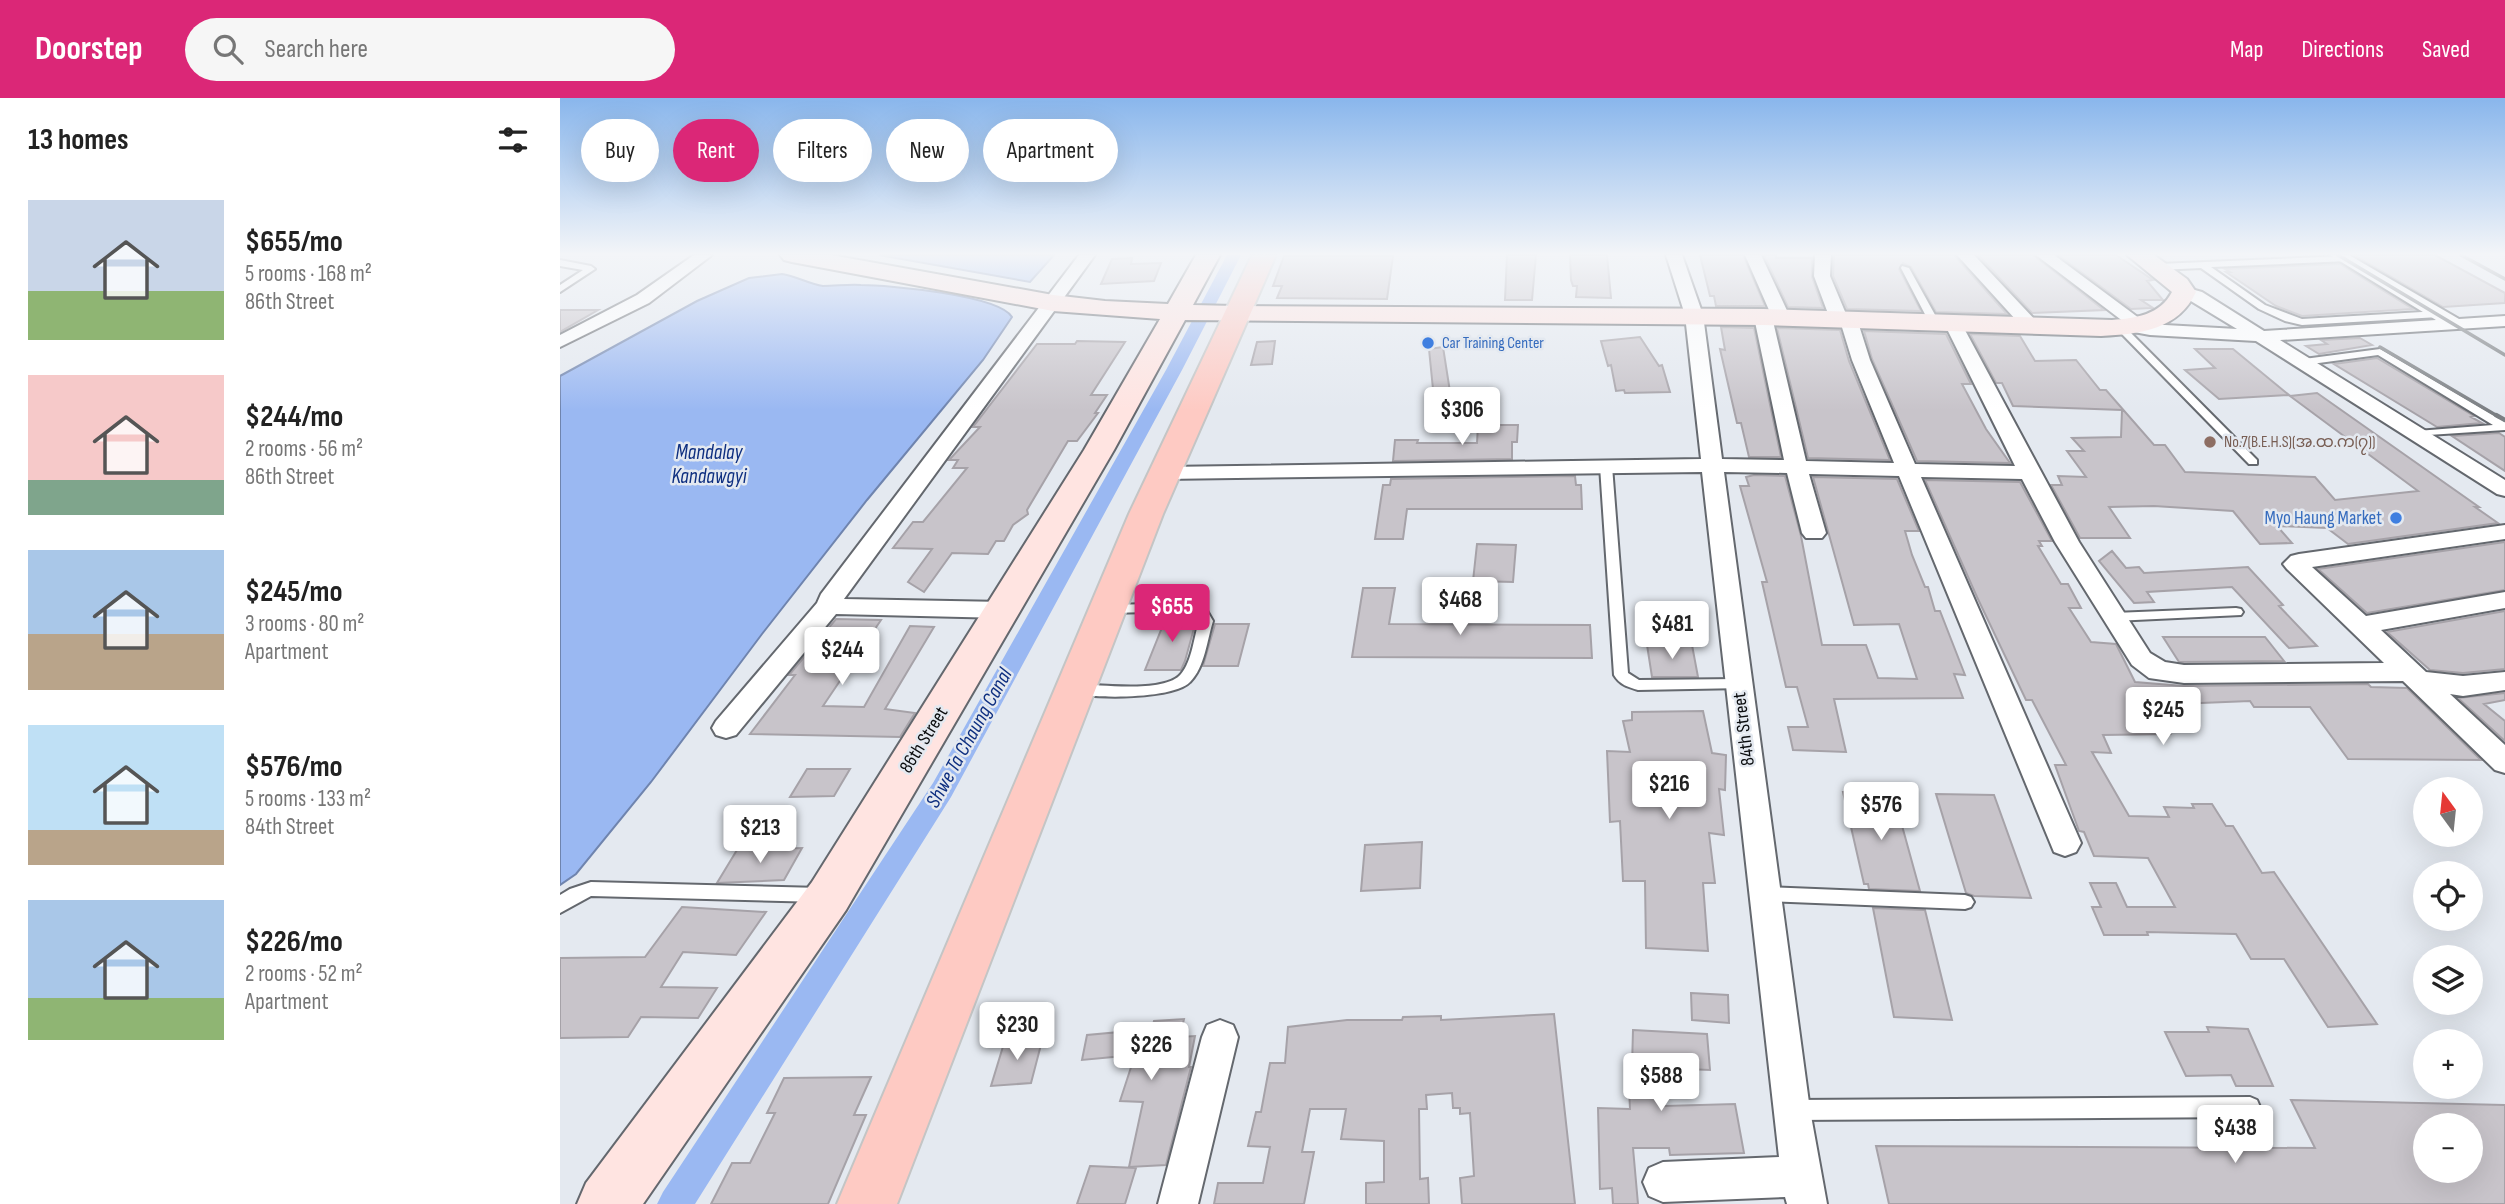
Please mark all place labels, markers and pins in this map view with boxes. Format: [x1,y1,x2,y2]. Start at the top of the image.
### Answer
place label: Car Training Center [1442,334,1544,353]
marker: Car Training Center [1420,335,1436,351]
pin: $306 [1421,388,1503,447]
place label: No.7(B.E.H.S)(အ.ထ.က(၇)) [2224,433,2375,455]
marker: No.7(B.E.H.S)(အ.ထ.က(၇)) [2202,434,2218,450]
place label: Myo Haung Market [2265,507,2382,530]
marker: Myo Haung Market [2388,510,2404,526]
pin: $468 [1419,578,1501,637]
pin: $655 [1131,584,1213,644]
pin: $481 [1631,602,1713,661]
pin: $244 [801,628,883,687]
pin: $245 [2122,688,2204,747]
pin: $216 [1628,762,1710,821]
pin: $576 [1840,782,1922,842]
pin: $213 [719,806,801,865]
pin: $230 [976,1002,1058,1062]
pin: $226 [1110,1023,1192,1082]
pin: $588 [1620,1054,1702,1113]
pin: $438 [2194,1105,2276,1165]

